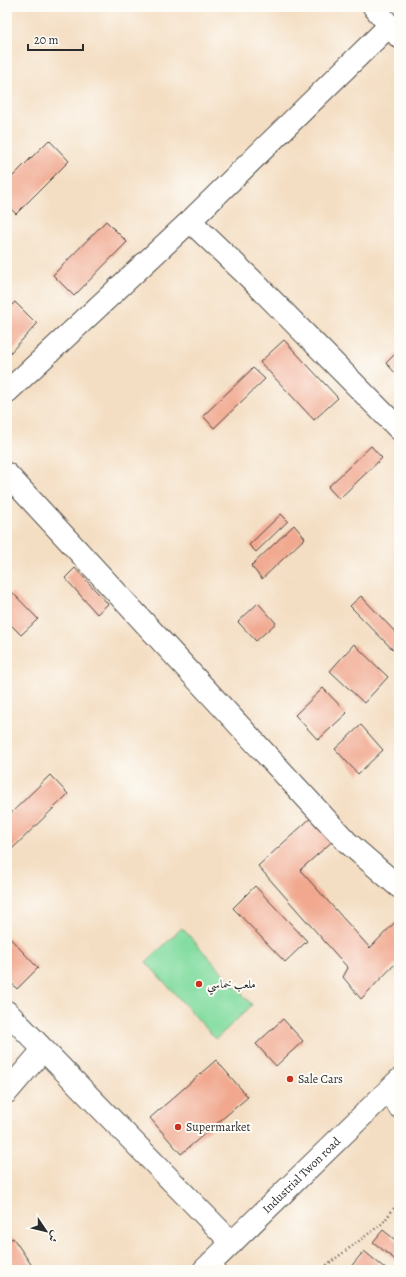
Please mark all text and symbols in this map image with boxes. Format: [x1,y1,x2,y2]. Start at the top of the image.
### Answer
scale bar [28,26,83,52]
text: 20 m [34,32,58,48]
place label: ملعب خماسي [207,976,256,995]
marker: ملعب خماسي [194,979,204,989]
place label: Sale Cars [298,1071,343,1087]
marker: Sale Cars [285,1074,295,1084]
place label: Supermarket [186,1119,250,1135]
marker: Supermarket [173,1122,183,1132]
street label: Industrial Twon road [259,1133,344,1217]
north arrow [26,1211,66,1251]
text: ش [44,1228,63,1245]

